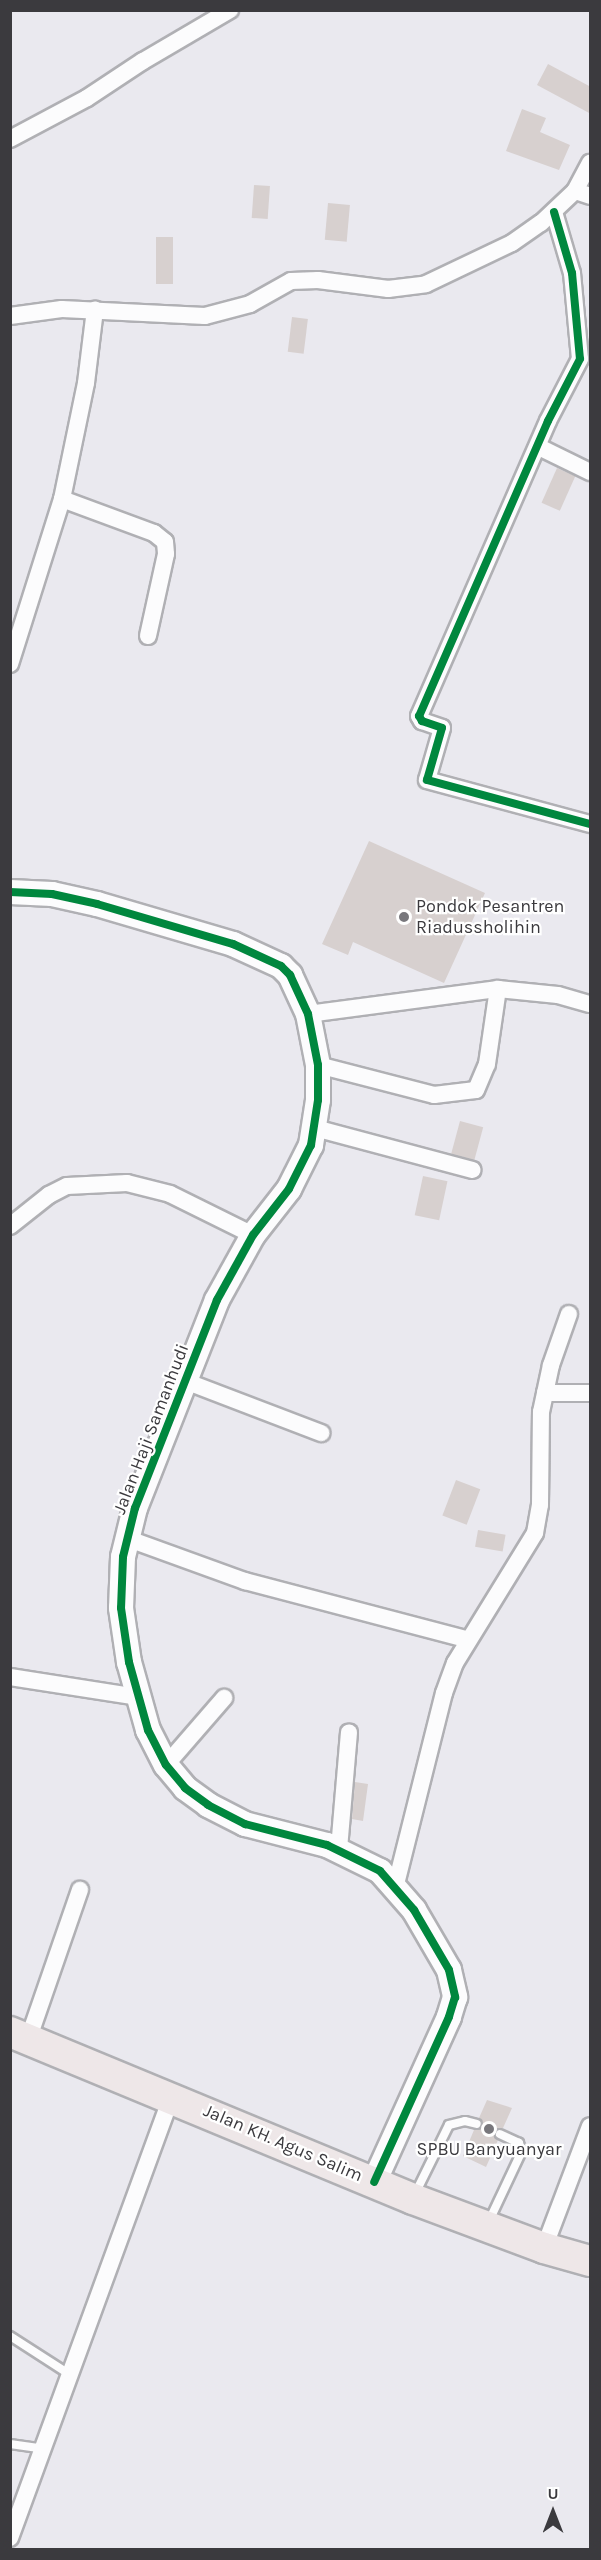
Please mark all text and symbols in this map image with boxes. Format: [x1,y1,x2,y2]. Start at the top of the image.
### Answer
place label: Pondok Pesantren Riadussholihin [416,896,564,938]
marker: Pondok Pesantren Riadussholihin [397,910,411,924]
street label: Jalan Haji Samanhudi [109,1341,193,1517]
street label: Jalan KH. Agus Salim [200,2100,366,2186]
marker: SPBU Banyuanyar [482,2122,496,2136]
place label: SPBU Banyuanyar [417,2138,561,2160]
north arrow [523,2482,583,2542]
text: U [547,2484,559,2503]

